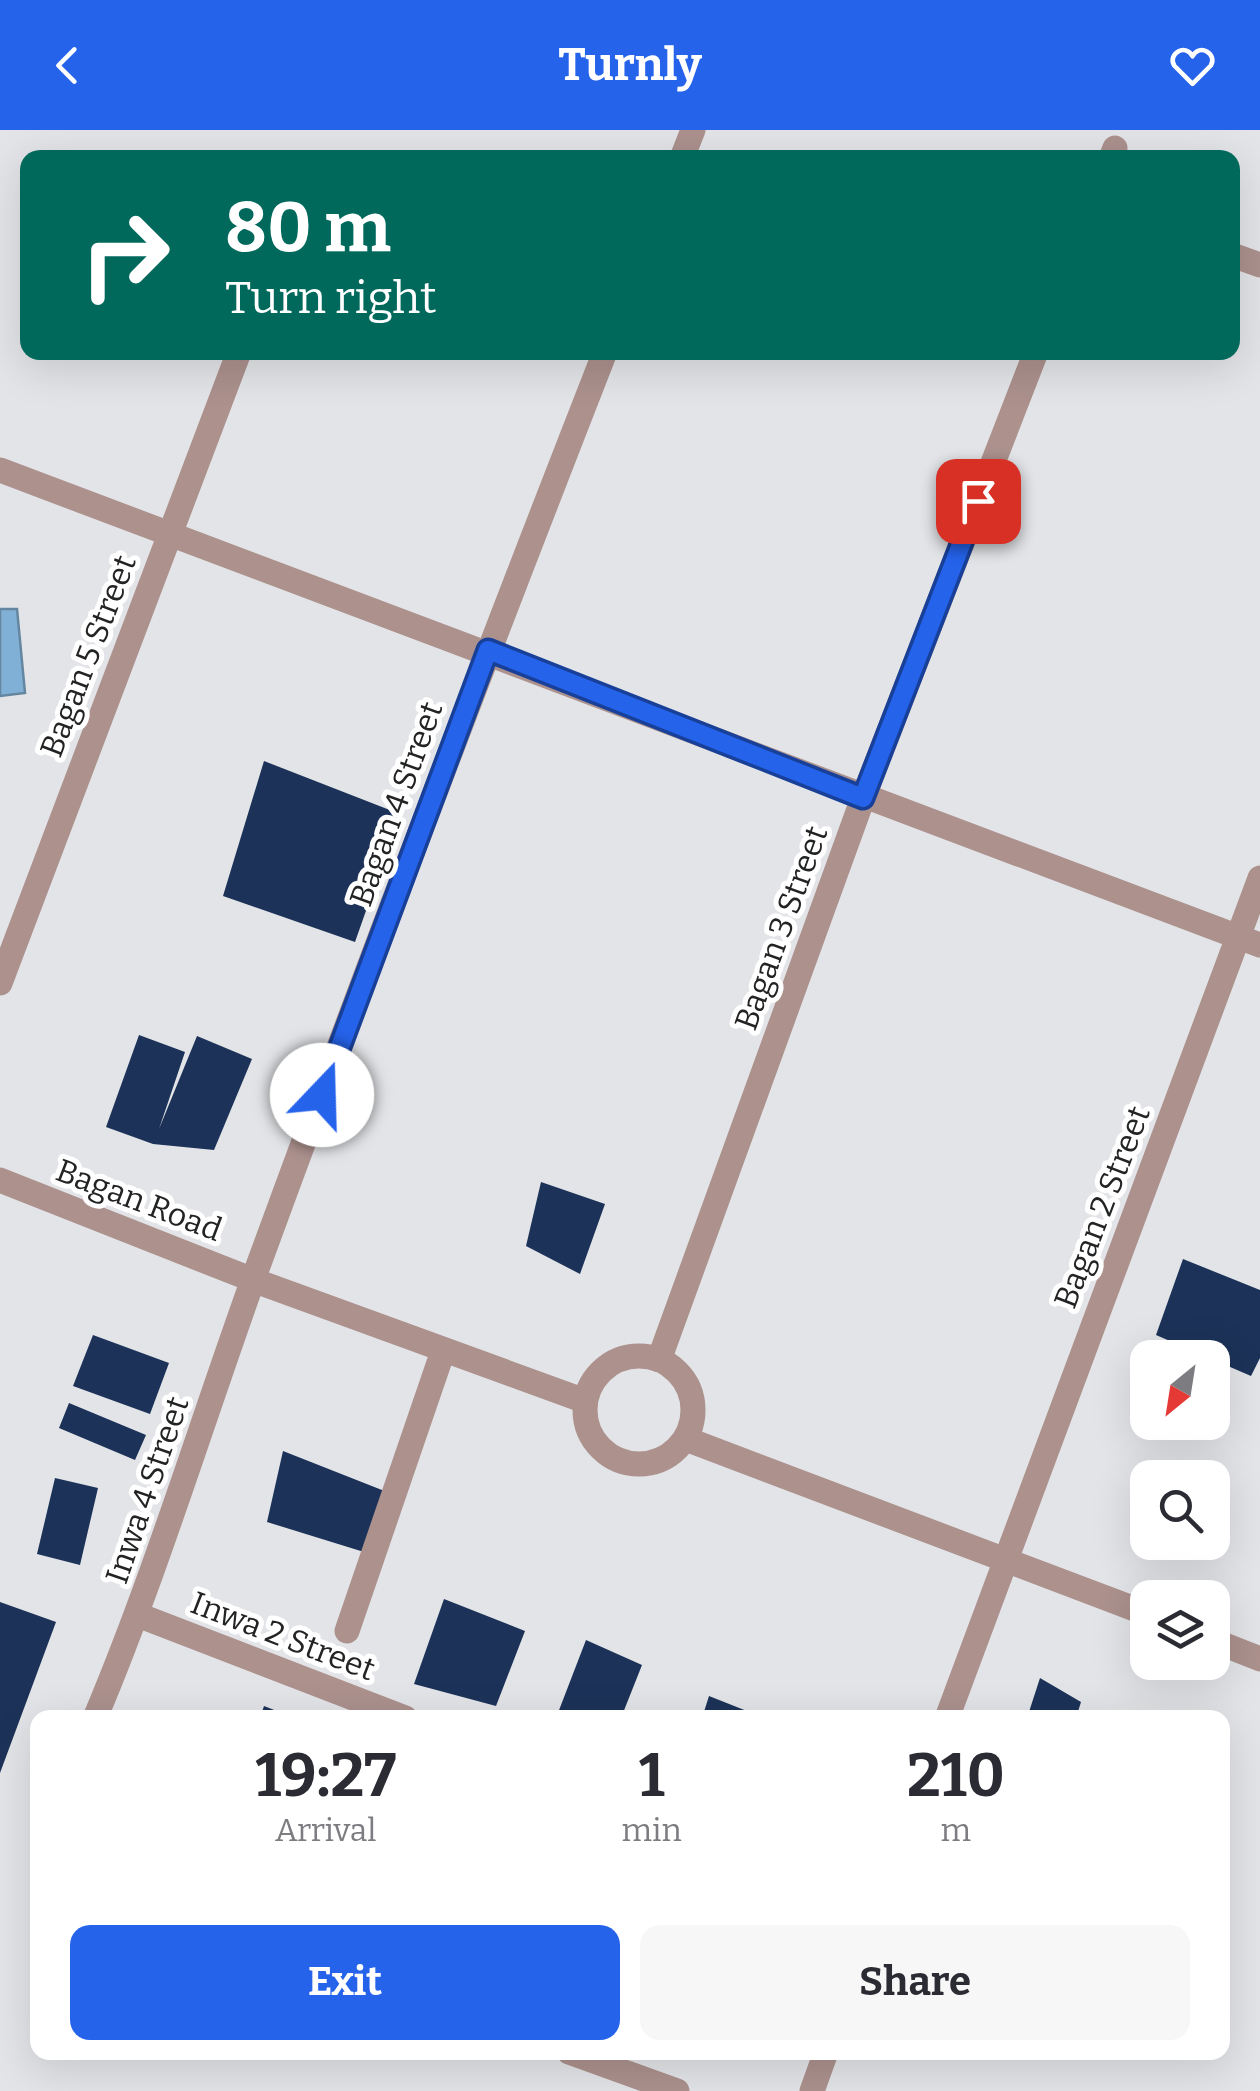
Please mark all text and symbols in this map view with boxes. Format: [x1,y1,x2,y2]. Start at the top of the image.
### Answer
icon: back [40,38,95,93]
text: Turnly [558,38,702,92]
icon: heart [1165,38,1220,93]
text: 80 m [225,186,391,270]
icon: right [60,190,190,320]
text: Turn right [225,271,437,325]
pin [936,459,1021,544]
icon: arrive [951,474,1006,529]
street label: Bagan 5 Street [32,549,144,762]
street label: Bagan 4 Street [341,696,451,911]
street label: Bagan 3 Street [727,821,836,1035]
position arrow [270,1043,374,1147]
street label: Bagan 2 Street [1046,1100,1158,1313]
street label: Bagan Road [51,1151,227,1249]
north arrow [1130,1340,1230,1440]
map controls [1130,1340,1230,1680]
street label: Inwa 4 Street [97,1391,197,1588]
button: search [1130,1460,1230,1560]
button: layers [1130,1580,1230,1680]
street label: Inwa 2 Street [186,1584,381,1689]
text: 19:27 [255,1740,396,1812]
text: 1 [639,1740,665,1812]
text: 210 [907,1740,1005,1812]
text: Arrival [275,1811,376,1849]
text: min [621,1811,682,1849]
text: m [941,1811,971,1849]
button: Exit [70,1925,620,2040]
button: Share [640,1925,1190,2040]

